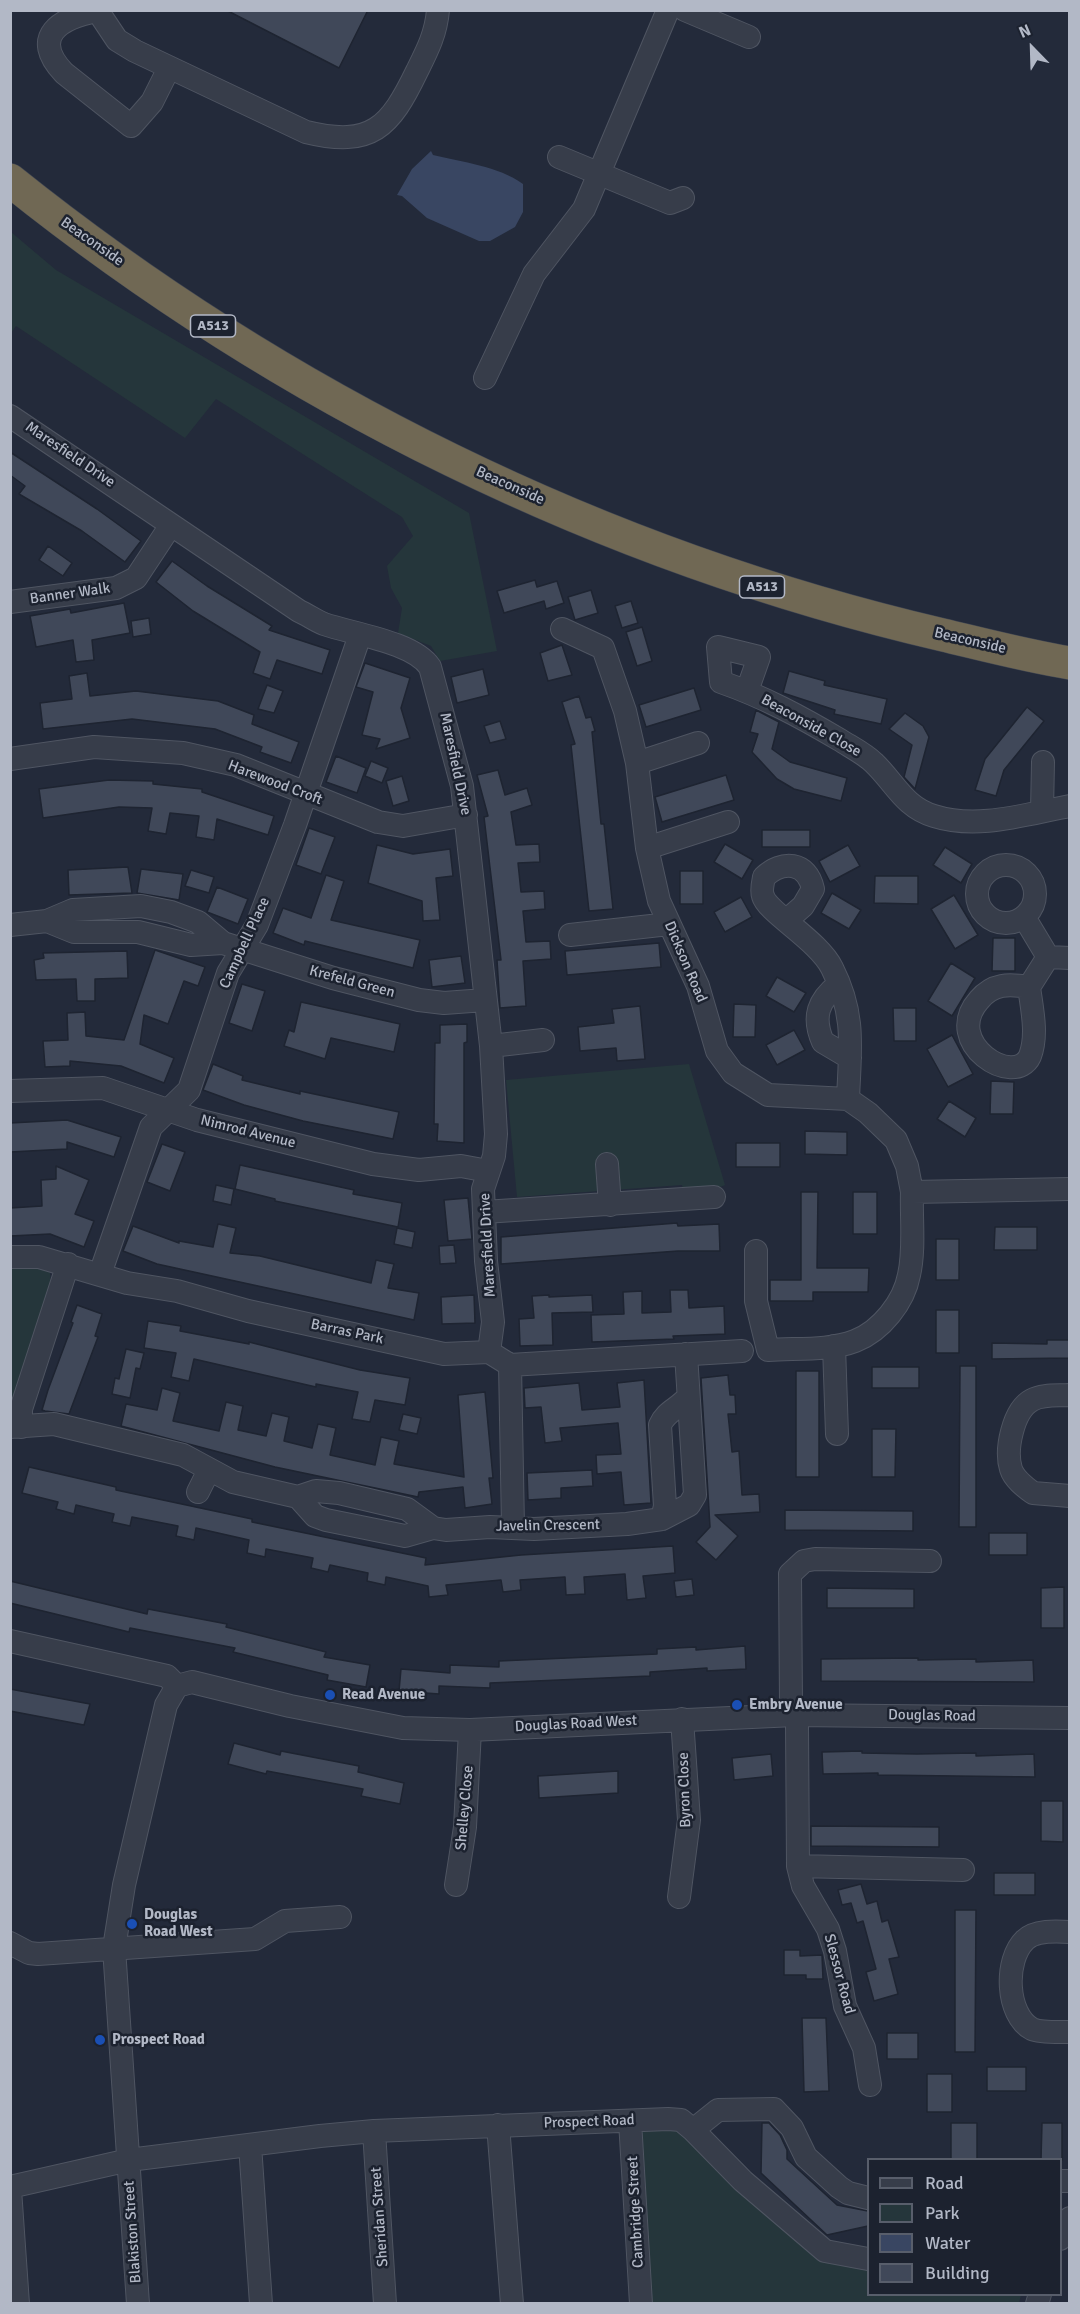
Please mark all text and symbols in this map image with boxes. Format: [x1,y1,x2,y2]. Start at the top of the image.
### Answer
north arrow [1002,18,1062,78]
text: N [1016,20,1034,43]
street label: Beaconside [57,214,127,270]
road number: A513 [190,315,236,337]
street label: Maresfield Drive [22,418,118,492]
street label: Beaconside [473,463,547,509]
road number: A513 [740,576,784,598]
street label: Banner Walk [29,579,111,609]
street label: Beaconside [932,624,1008,658]
street label: Beaconside Close [758,691,864,761]
street label: Maresfield Drive [435,711,475,817]
street label: Harewood Croft [225,757,325,809]
street label: Campbell Place [216,894,274,992]
street label: Dickson Road [660,919,710,1005]
street label: Krefeld Green [307,962,397,1002]
street label: Nimrod Avenue [199,1111,297,1153]
street label: Maresfield Drive [476,1192,500,1298]
street label: Barras Park [309,1316,385,1348]
street label: Javelin Crescent [496,1516,600,1536]
place label: Read Avenue [342,1686,425,1704]
marker: Read Avenue [323,1688,337,1702]
place label: Embry Avenue [749,1696,843,1714]
marker: Embry Avenue [730,1698,744,1712]
street label: Douglas Road [888,1706,976,1726]
street label: Douglas Road West [514,1712,638,1736]
street label: Byron Close [675,1752,695,1828]
street label: Shelley Close [452,1765,478,1851]
place label: Douglas Road West [144,1906,213,1941]
marker: Douglas Road West [125,1917,139,1931]
street label: Slessor Road [820,1932,858,2016]
place label: Prospect Road [112,2031,205,2049]
marker: Prospect Road [93,2033,107,2047]
street label: Prospect Road [543,2111,635,2133]
street label: Cambridge Street [624,2156,648,2268]
legend [867,2158,1062,2296]
street label: Sheridan Street [368,2167,392,2267]
text: Road [925,2172,964,2194]
street label: Blakiston Street [120,2180,146,2284]
text: Park [925,2202,960,2224]
text: Water [925,2232,970,2254]
text: Building [925,2262,989,2284]

